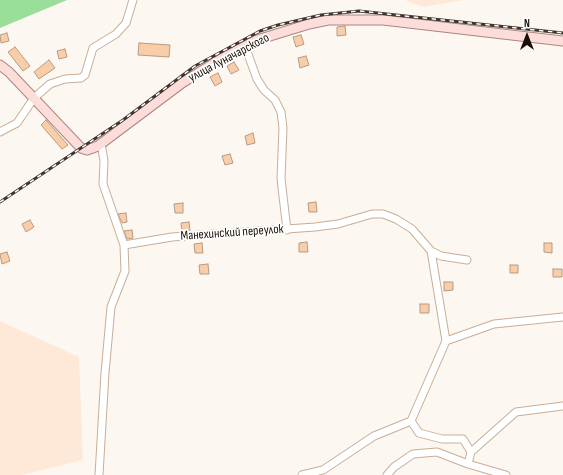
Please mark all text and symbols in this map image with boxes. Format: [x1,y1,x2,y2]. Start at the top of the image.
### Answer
north arrow [507,16,547,56]
text: N [524,17,530,30]
street label: улица Луначарского [186,30,272,86]
street label: Манехинский переулок [180,222,284,244]

